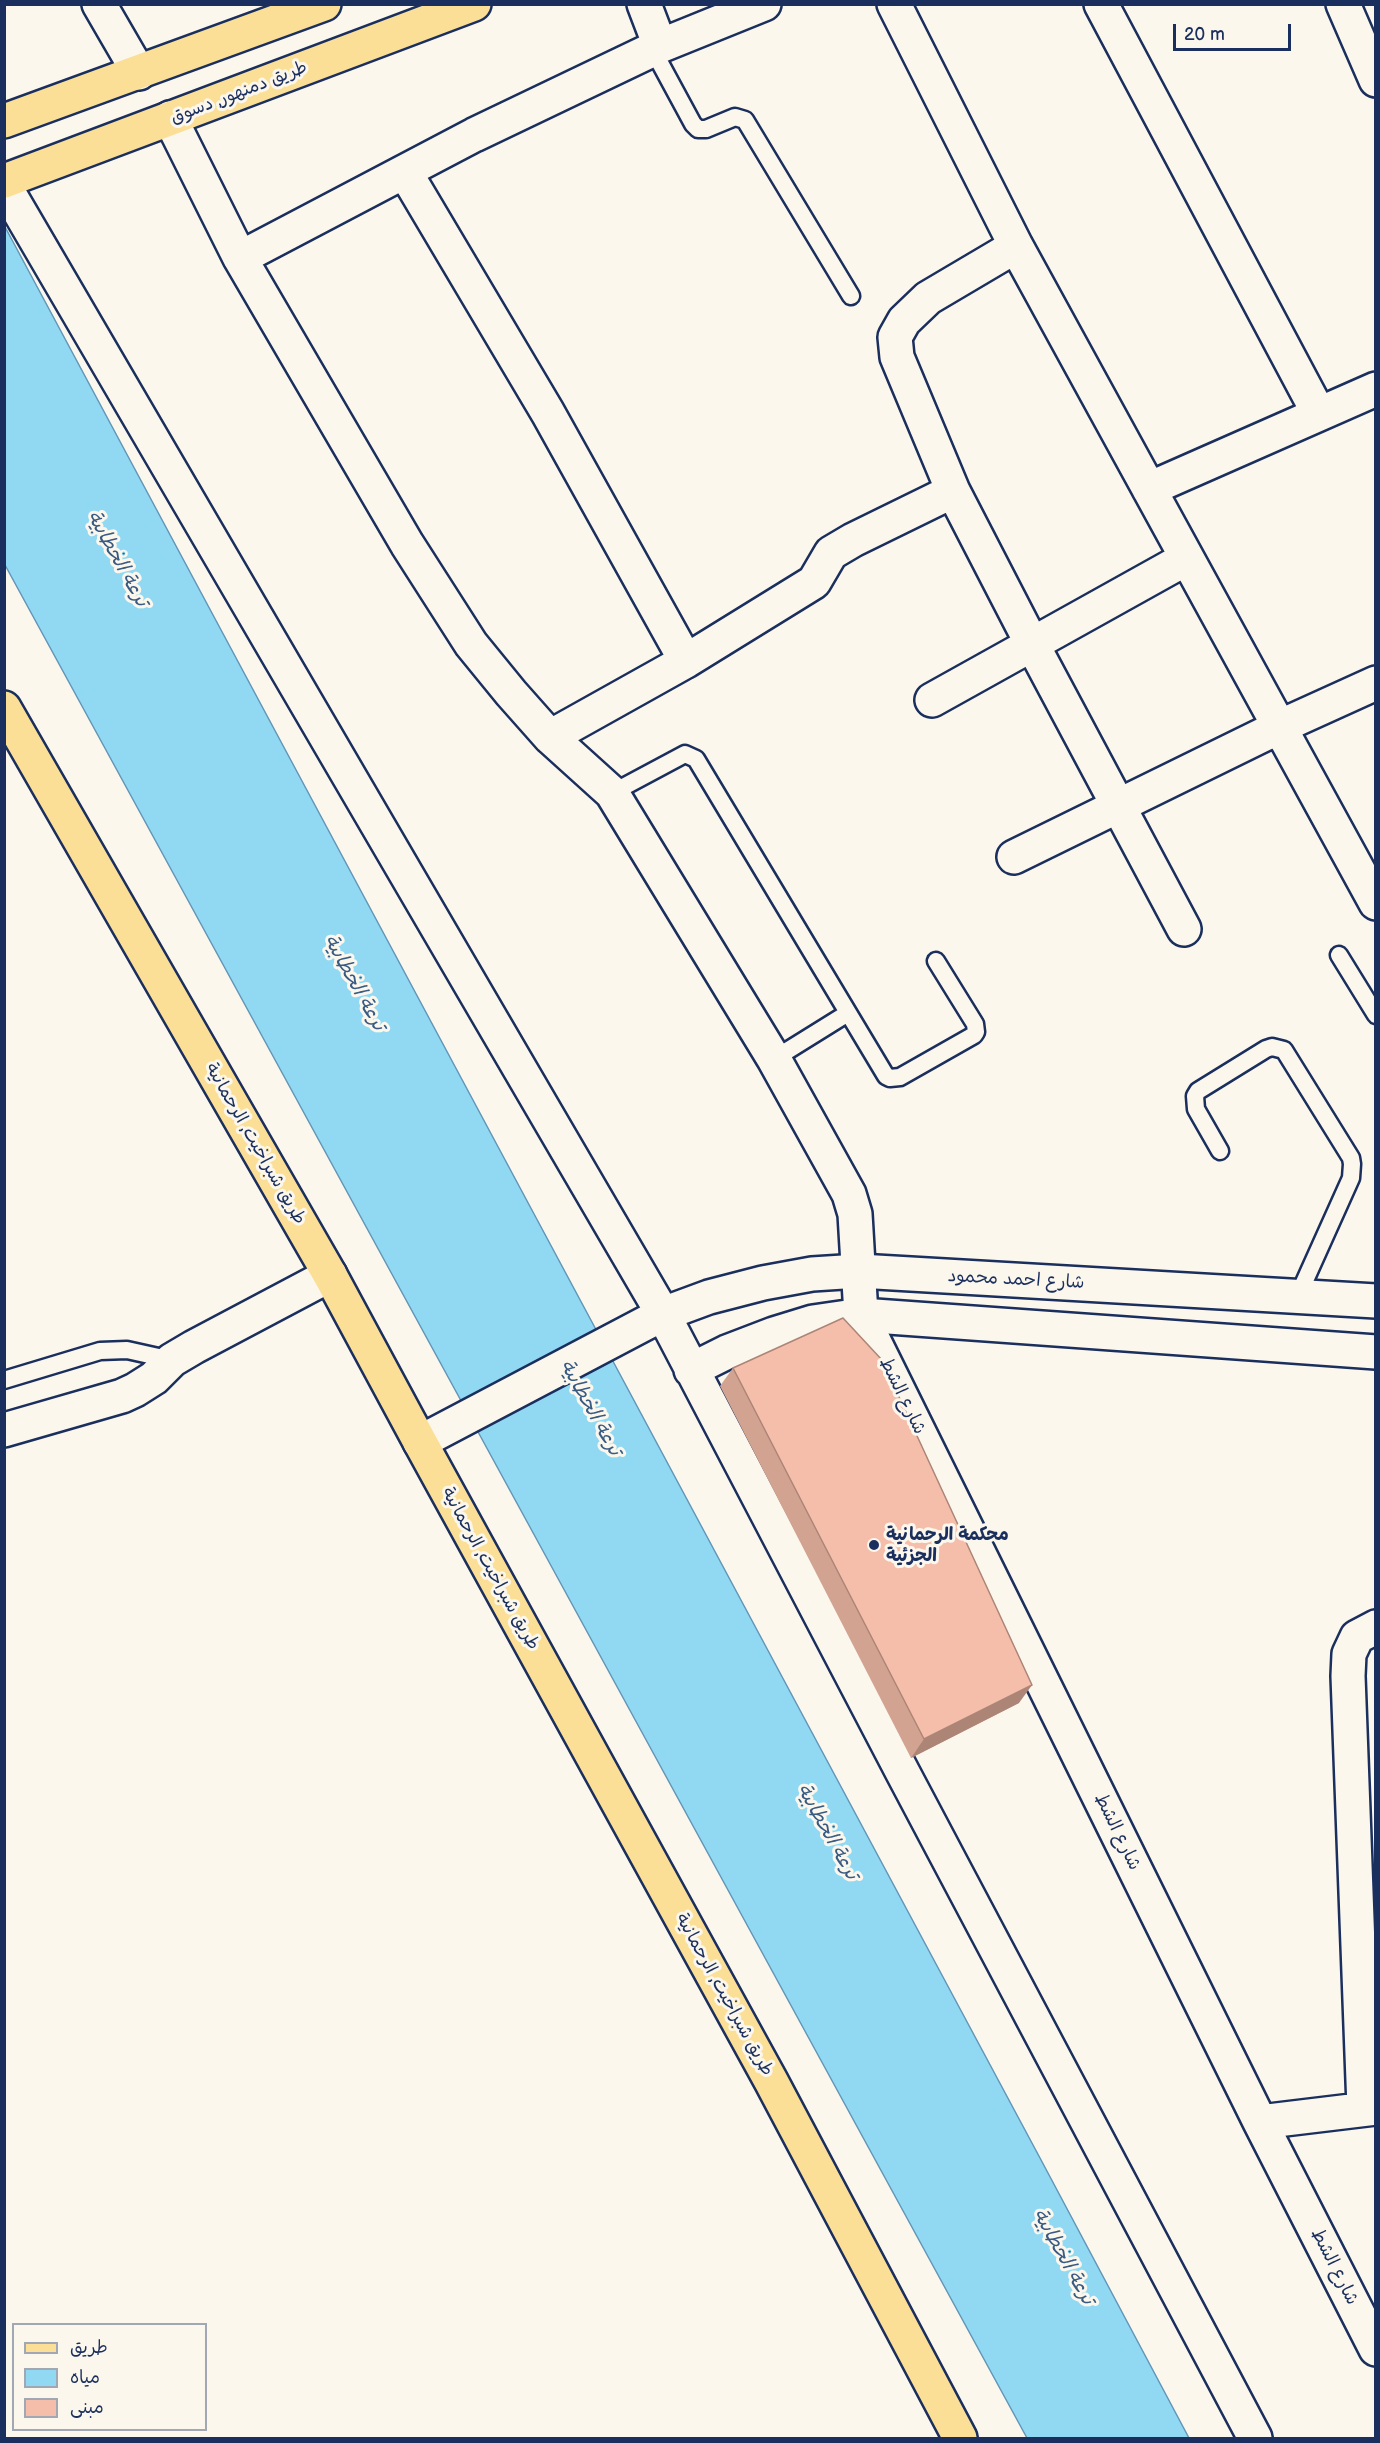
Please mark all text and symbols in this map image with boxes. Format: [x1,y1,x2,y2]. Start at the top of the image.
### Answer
scale bar [1176,12,1294,50]
text: 20 m [1184,24,1225,45]
street label: طريق دمنهور, دسوق [168,57,310,129]
water label: ترعة الخطابية [81,507,153,611]
water label: ترعة الخطابية [318,931,390,1035]
street label: طريق شبراخيت, الرحمانية [200,1059,310,1229]
street label: شارع احمد محمود [947,1266,1085,1294]
street label: شارع الشط [874,1354,930,1438]
water label: ترعة الخطابية [554,1356,626,1460]
street label: طريق شبراخيت, الرحمانية [436,1484,544,1654]
place label: محكمة الرحمانية الجزئية [886,1524,1009,1567]
marker: محكمة الرحمانية الجزئية [867,1538,881,1552]
water label: ترعة الخطابية [791,1780,863,1884]
street label: شارع الشط [1089,1790,1145,1874]
street label: طريق شبراخيت, الرحمانية [670,1910,778,2080]
water label: ترعة الخطابية [1027,2205,1099,2309]
street label: شارع الشط [1306,2225,1362,2309]
legend [12,2323,207,2431]
text: طريق [70,2337,108,2358]
text: مياه [70,2367,100,2388]
text: مبنى [70,2397,104,2418]

